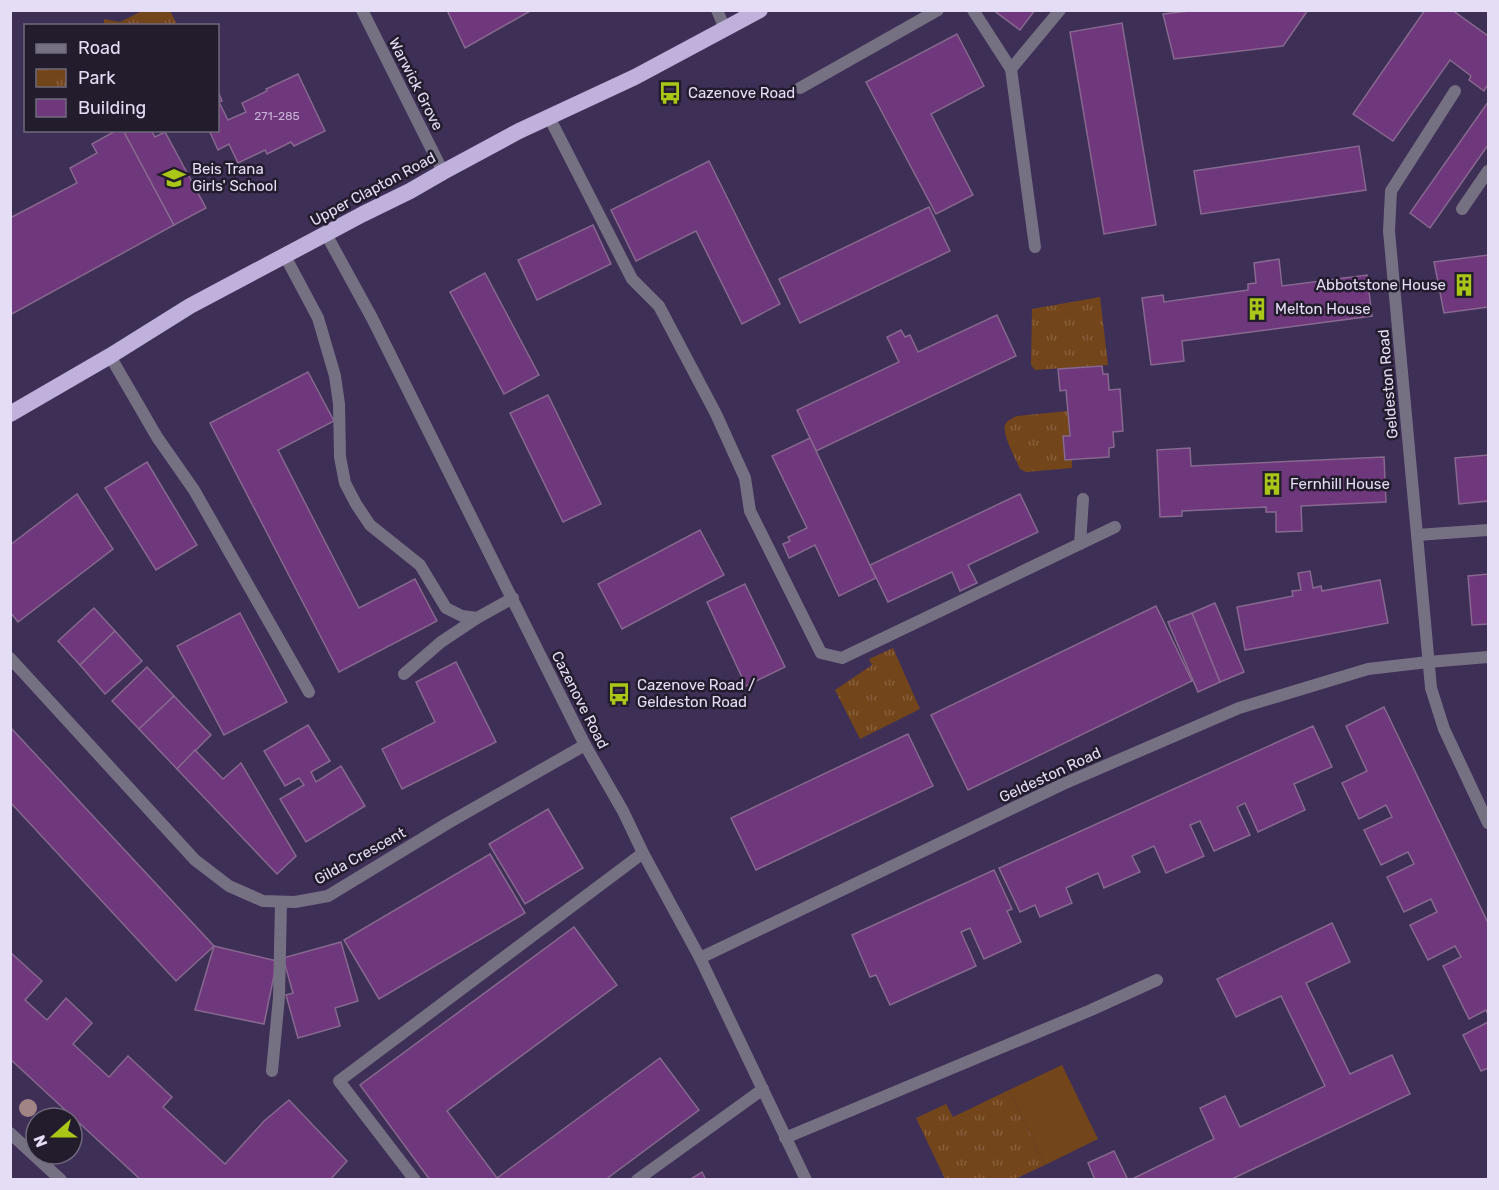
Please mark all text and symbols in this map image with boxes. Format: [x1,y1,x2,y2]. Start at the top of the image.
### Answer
legend [24,24,219,132]
street label: Warwick Grove [385,35,447,133]
text: Road [78,37,121,59]
text: Park [78,67,116,89]
bus stop icon: Cazenove Road [657,80,683,106]
place label: Cazenove Road [688,84,795,102]
text: Building [78,97,146,119]
house number: 271-285 [254,109,300,123]
street label: Upper Clapton Road [307,148,439,230]
place label: Beis Trana Girls' School [192,160,277,195]
school or university icon: Beis Trana Girls' School [161,165,187,191]
building icon: Abbotstone House [1451,272,1477,298]
place label: Abbotstone House [1316,276,1446,294]
building icon: Melton House [1244,296,1270,322]
place label: Melton House [1275,300,1371,318]
street label: Geldeston Road [1374,328,1402,440]
building icon: Fernhill House [1259,471,1285,497]
place label: Fernhill House [1290,475,1390,493]
street label: Cazenove Road [548,648,612,752]
place label: Cazenove Road / Geldeston Road [637,676,755,711]
bus stop icon: Cazenove Road / Geldeston Road [606,681,632,707]
street label: Geldeston Road [996,744,1104,806]
street label: Gilda Crescent [311,823,409,888]
north arrow [24,1106,84,1166]
text: N [30,1132,51,1150]

